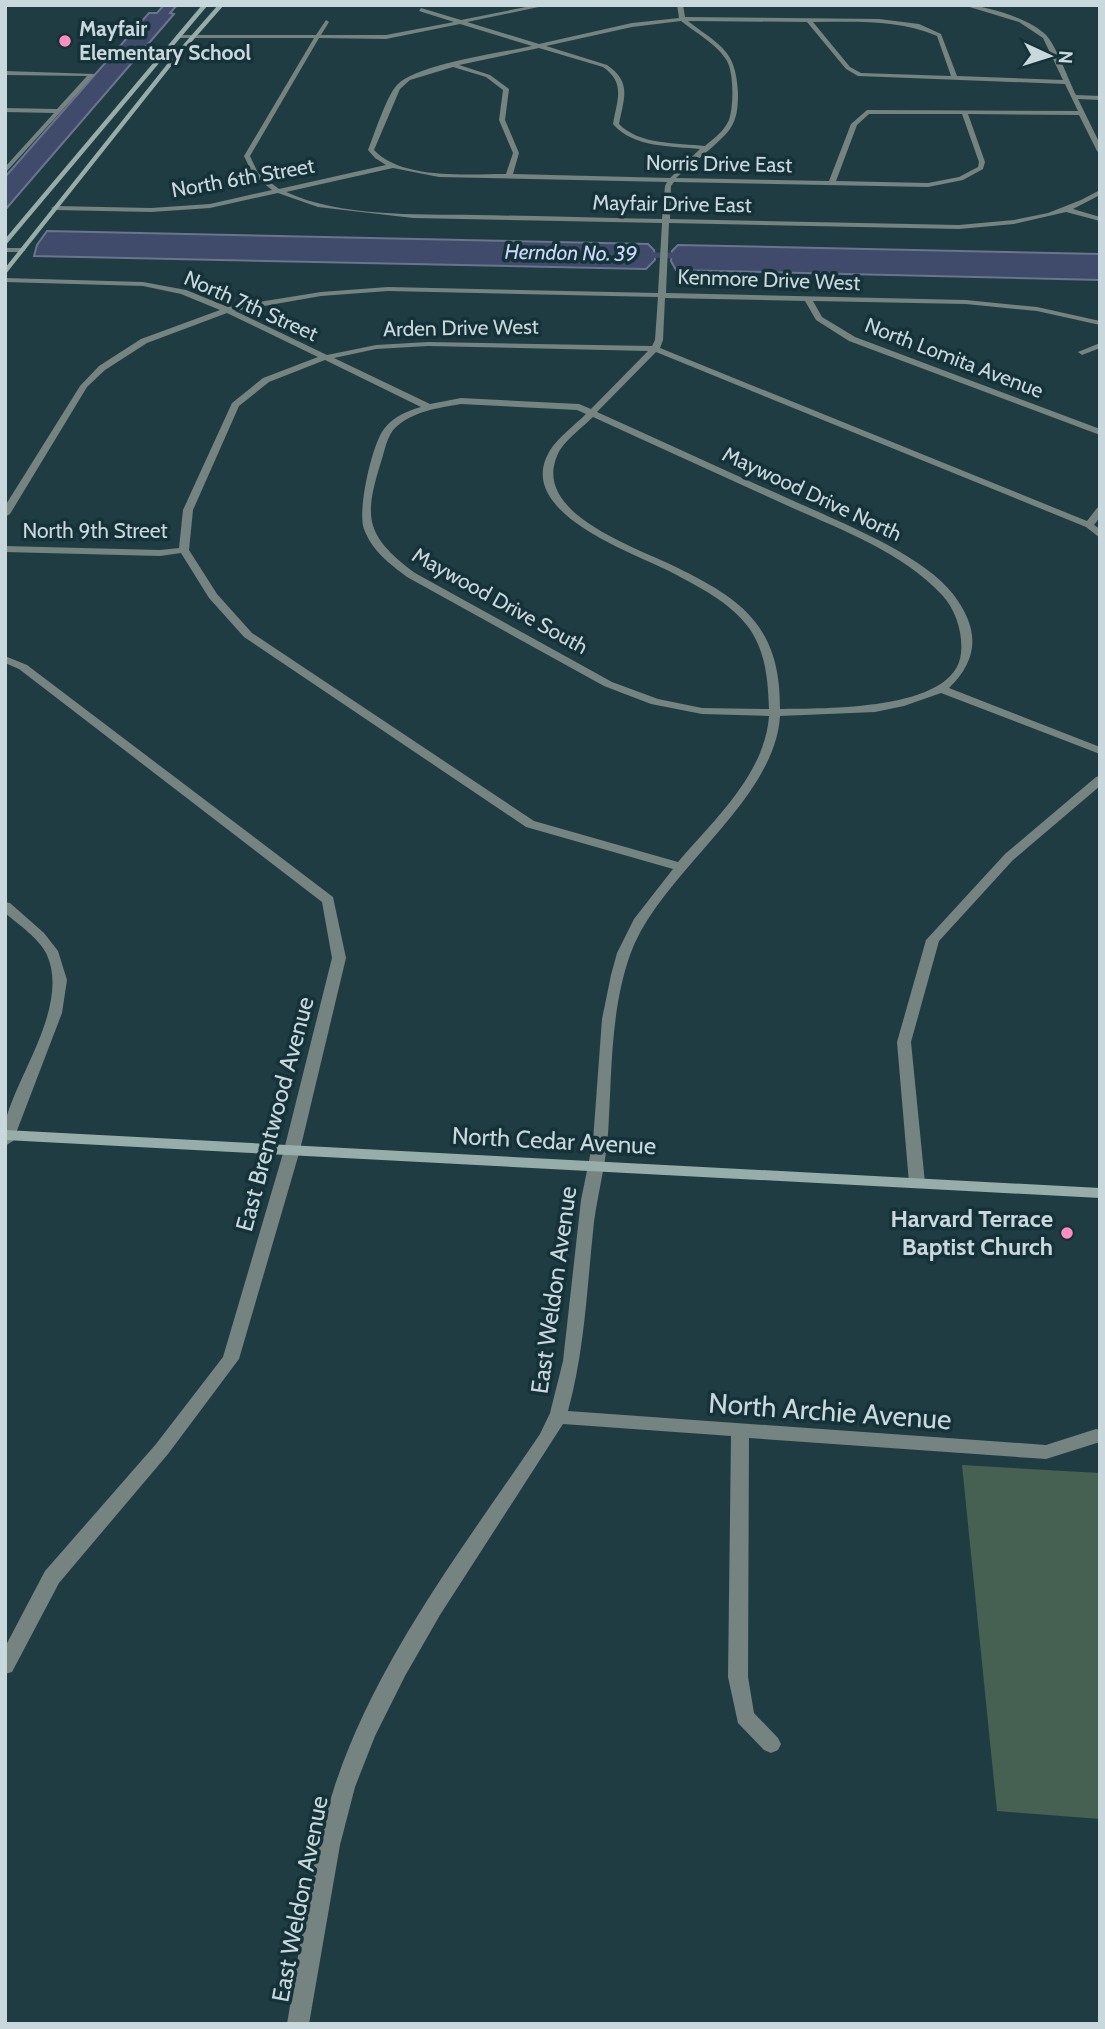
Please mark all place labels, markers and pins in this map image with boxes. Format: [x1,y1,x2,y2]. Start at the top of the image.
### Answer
place label: Mayfair Elementary School [79,16,252,65]
marker: Mayfair Elementary School [57,33,73,49]
place label: Harvard Terrace Baptist Church [891,1204,1053,1261]
marker: Harvard Terrace Baptist Church [1059,1225,1075,1241]

